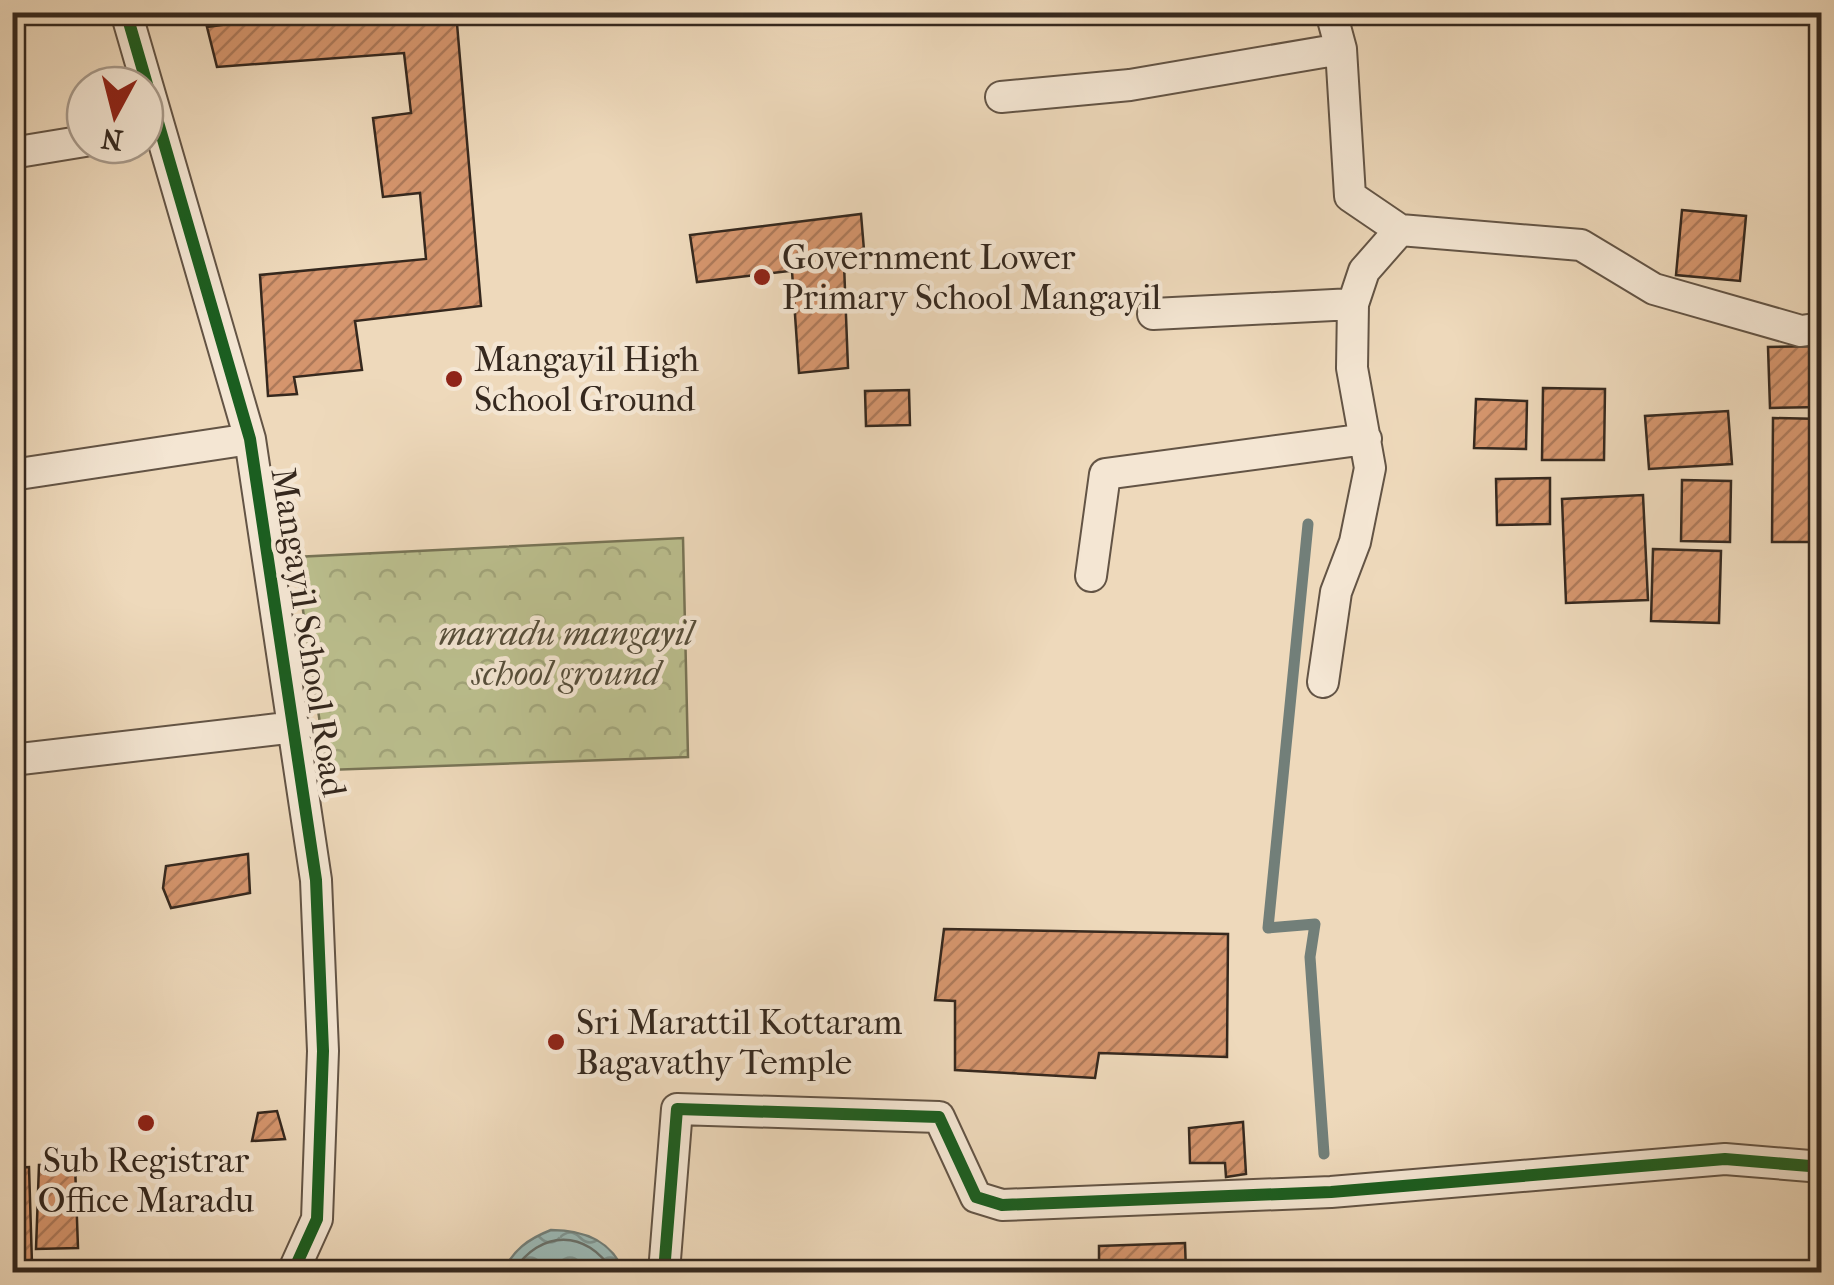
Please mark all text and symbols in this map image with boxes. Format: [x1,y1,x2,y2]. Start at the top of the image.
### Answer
north arrow [65,65,165,165]
text: N [99,122,125,157]
place label: Government Lower Primary School Mangayil [782,237,1162,318]
marker: Government Lower Primary School Mangayil [751,266,773,288]
place label: Mangayil High School Ground [474,339,699,420]
marker: Mangayil High School Ground [443,368,465,390]
street label: Mangayil School Road [262,465,355,800]
park label: maradu mangayil school ground [439,613,697,694]
place label: Sri Marattil Kottaram Bagavathy Temple [576,1002,902,1083]
marker: Sri Marattil Kottaram Bagavathy Temple [545,1031,567,1053]
marker: Sub Registrar Office Maradu [135,1112,157,1134]
place label: Sub Registrar Office Maradu [38,1140,254,1221]

